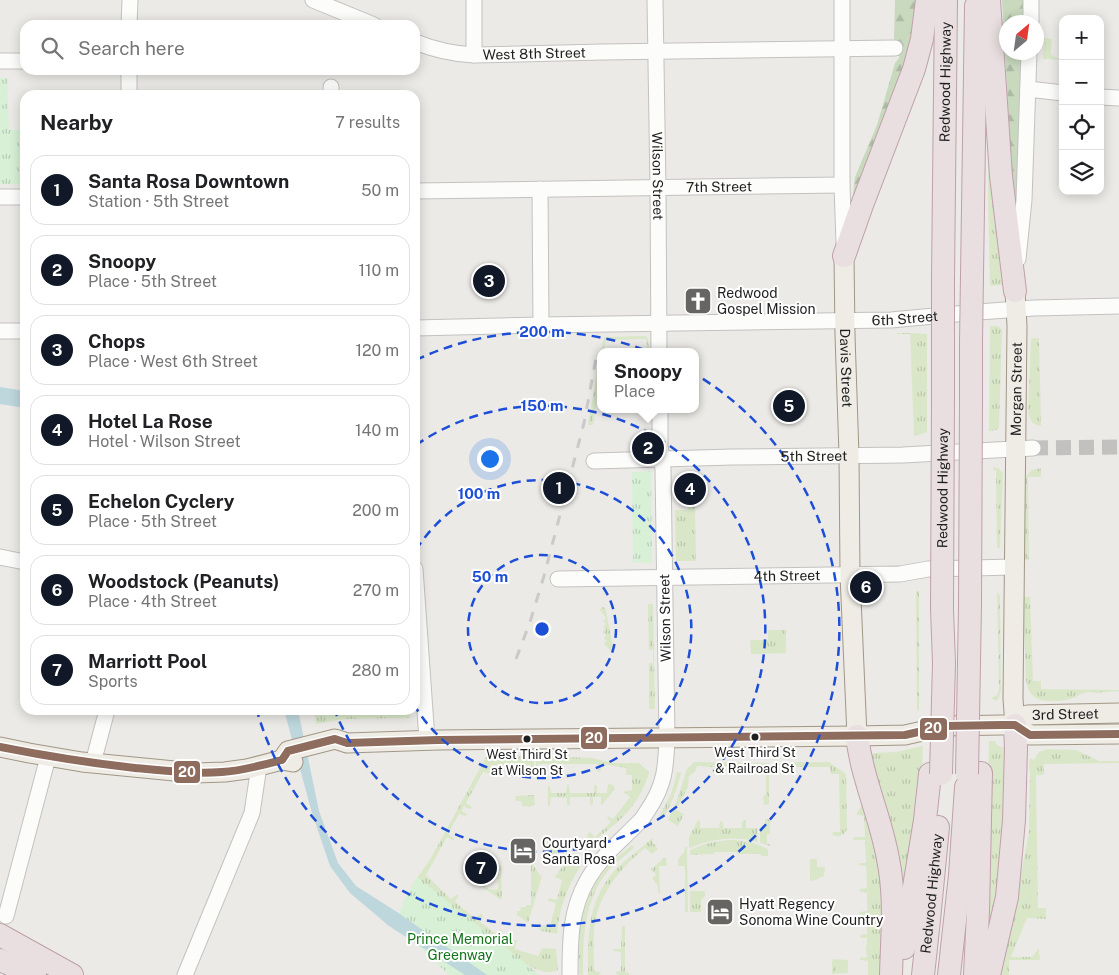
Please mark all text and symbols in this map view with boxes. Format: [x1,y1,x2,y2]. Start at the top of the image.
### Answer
north arrow [999,15,1044,60]
map controls [1059,15,1104,195]
button: + [1059,15,1104,60]
search box [20,20,420,75]
street label: Redwood Highway [936,21,954,142]
icon: search [38,34,66,62]
text: Search here [78,37,185,59]
street label: West 8th Street [482,44,586,63]
button: − [1059,60,1104,105]
button: locate [1059,105,1104,150]
text: Nearby [40,110,113,135]
text: 7 results [335,113,400,132]
street label: Wilson Street [649,132,666,220]
button: layers [1059,150,1104,195]
text: Santa Rosa Downtown [88,170,289,192]
street label: 7th Street [686,178,752,195]
text: 1 [54,181,60,200]
text: 50 m [361,181,399,200]
text: Station · 5th Street [88,192,229,211]
text: Snoopy [88,250,156,272]
text: 2 [52,261,62,280]
text: 110 m [358,261,399,280]
pin: 3 [473,262,505,300]
text: Place · 5th Street [88,272,217,291]
place label: Redwood Gospel Mission [717,285,816,317]
church icon: Redwood Gospel Mission [683,286,713,316]
street label: 6th Street [872,308,939,328]
text: 200 m [519,323,565,340]
street label: Davis Street [837,328,855,408]
text: Chops [88,330,145,352]
text: 3 [52,341,62,360]
text: 120 m [355,341,399,360]
street label: Morgan Street [1008,342,1025,436]
popup [597,348,699,413]
text: Place · West 6th Street [88,352,258,371]
text: Snoopy [614,360,682,382]
text: Place [614,382,655,401]
pin: 5 [773,387,805,425]
text: 150 m [520,397,564,414]
text: Hotel La Rose [88,410,213,432]
text: 4 [52,421,62,440]
text: 140 m [355,421,399,440]
street label: Redwood Highway [934,427,951,548]
pin: 2 [632,429,664,467]
text: Hotel · Wilson Street [88,432,241,451]
your location [477,446,503,472]
street label: 5th Street [780,448,847,464]
pin: 1 [543,469,575,507]
pin: 4 [674,470,706,508]
text: 100 m [458,485,500,502]
text: Echelon Cyclery [88,490,234,512]
text: 5 [52,501,62,520]
text: 200 m [352,501,399,520]
text: Place · 5th Street [88,512,217,531]
street label: 4th Street [754,567,820,584]
text: 50 m [472,568,508,585]
pin: 6 [850,568,882,606]
text: Woodstock (Peanuts) [88,570,280,592]
street label: Wilson Street [656,574,674,662]
text: 6 [52,581,62,600]
text: 270 m [353,581,399,600]
text: Place · 4th Street [88,592,217,611]
centre of rings [533,620,551,638]
text: Marriott Pool [88,650,207,672]
text: 7 [52,661,62,680]
text: 280 m [352,661,399,680]
text: Sports [88,672,138,691]
street label: 3rd Street [1032,705,1099,723]
line badge: 20 [919,717,948,741]
text: 20 [924,720,942,736]
line badge: 20 [580,726,608,750]
text: 20 [585,730,603,746]
marker: West Third St & Railroad St [750,732,760,742]
marker: West Third St at Wilson St [522,734,532,744]
place label: West Third St & Railroad St [714,745,796,776]
place label: West Third St at Wilson St [486,747,568,778]
line badge: 20 [173,760,201,784]
text: 20 [178,764,196,780]
street label: Redwood Highway [917,832,945,954]
place label: Courtyard Santa Rosa [542,835,615,867]
hotel icon: Courtyard Santa Rosa [508,836,538,866]
pin: 7 [465,849,497,887]
place label: Hyatt Regency Sonoma Wine Country [739,896,884,928]
hotel icon: Hyatt Regency Sonoma Wine Country [705,897,735,927]
park label: Prince Memorial Greenway [407,931,513,963]

